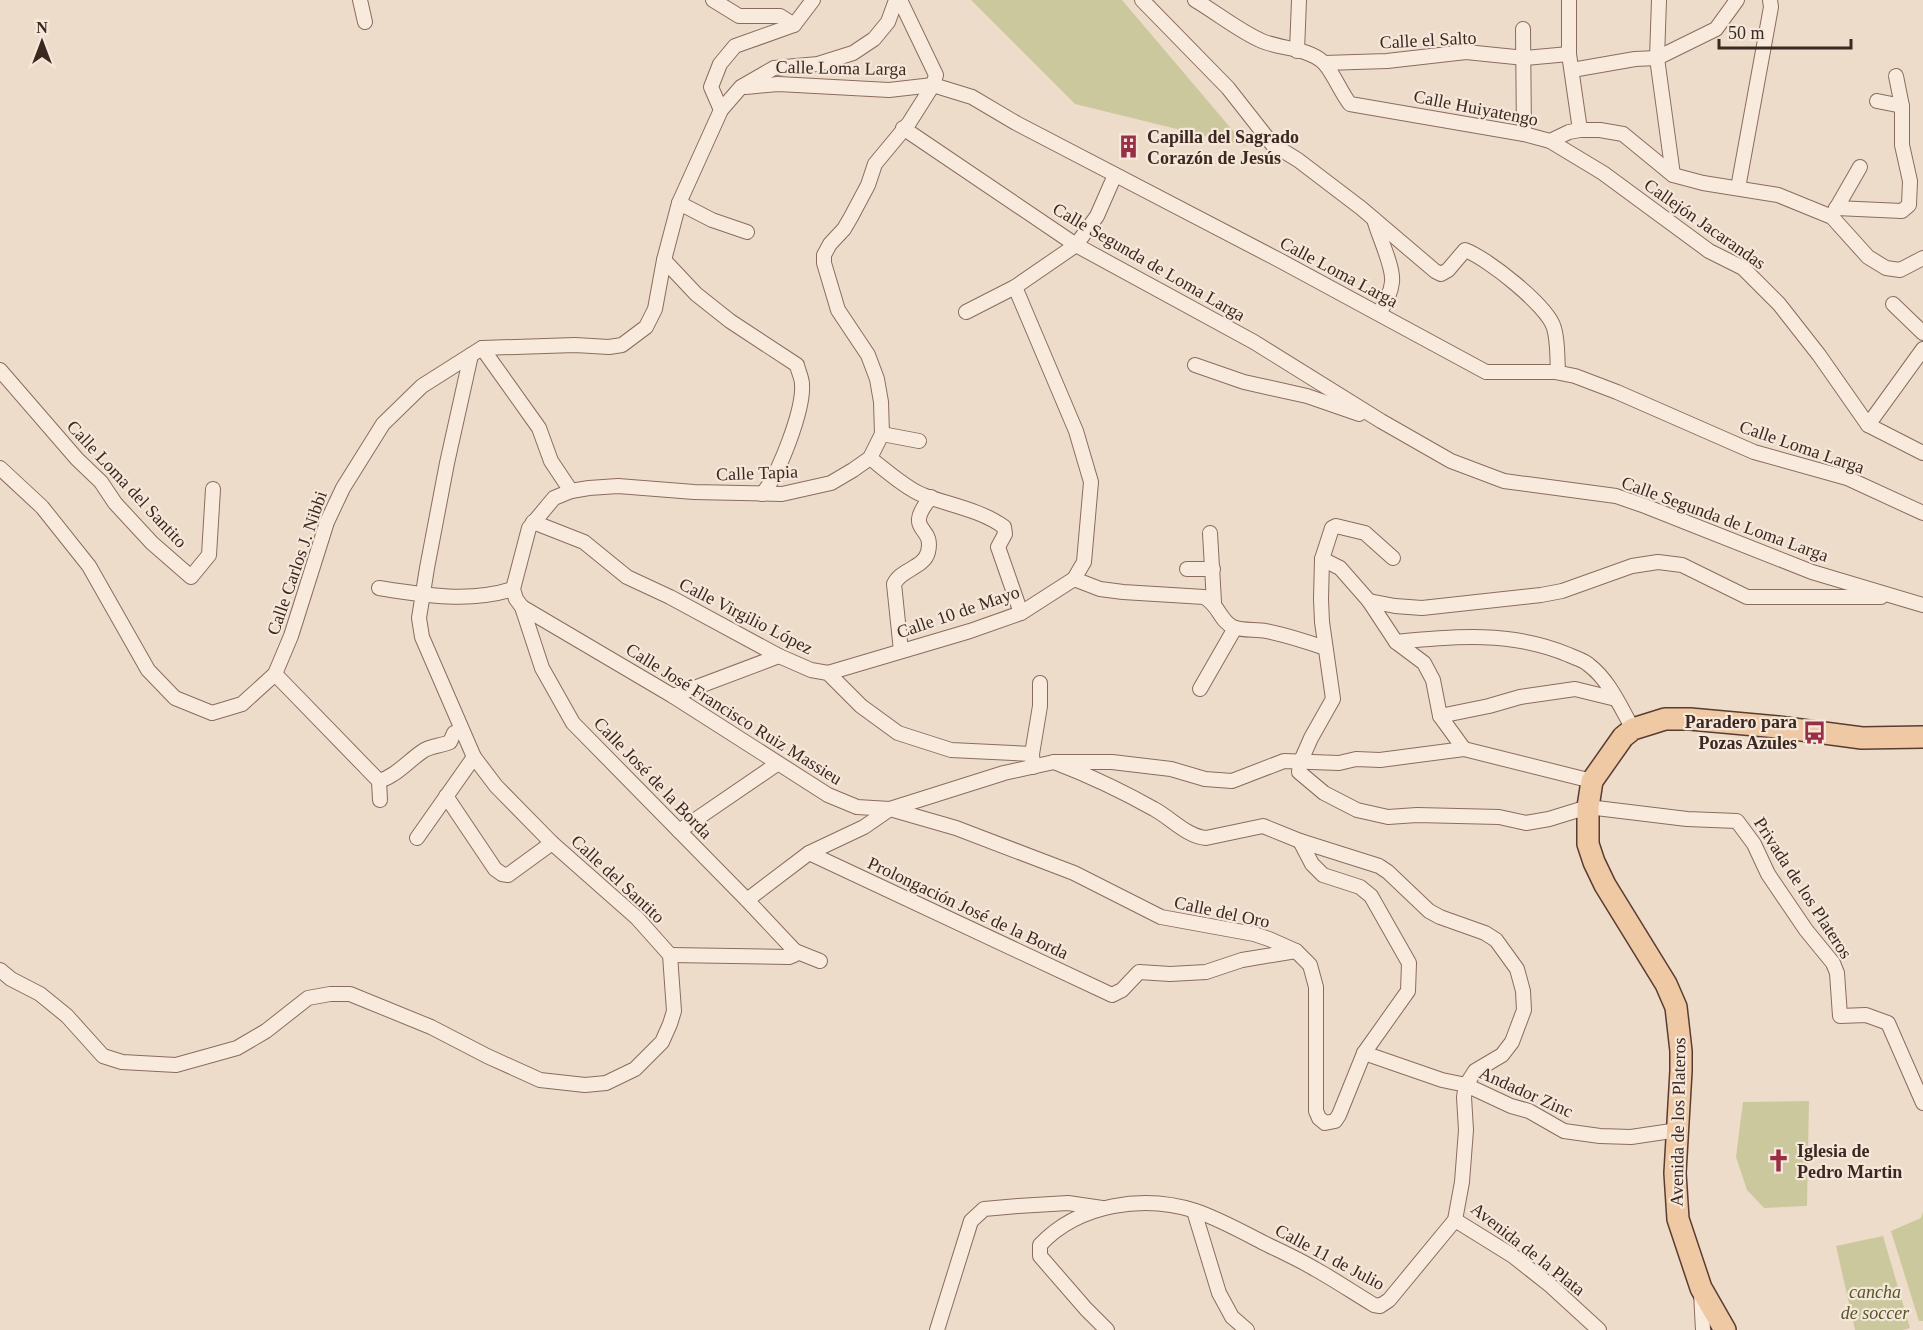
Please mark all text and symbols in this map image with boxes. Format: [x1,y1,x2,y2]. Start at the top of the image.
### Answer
north arrow [12,12,72,72]
scale bar [1719,12,1851,50]
text: N [36,19,48,36]
text: 50 m [1728,23,1765,43]
street label: Calle el Salto [1379,27,1477,53]
street label: Calle Loma Larga [776,57,906,79]
street label: Calle Huiyatengo [1412,86,1540,130]
place label: Capilla del Sagrado Corazón de Jesús [1147,127,1299,168]
building icon: Capilla del Sagrado Corazón de Jesús [1116,134,1142,160]
street label: Callejón Jacarandas [1641,175,1769,273]
street label: Calle Segunda de Loma Larga [1049,199,1249,325]
street label: Calle Loma Larga [1277,233,1401,311]
street label: Calle Loma del Santito [63,416,191,552]
street label: Calle Loma Larga [1737,416,1867,478]
street label: Calle Tapia [716,462,798,484]
street label: Calle Segunda de Loma Larga [1619,472,1831,566]
street label: Calle Carlos J. Nibbi [263,488,331,638]
street label: Calle Virgilio López [676,574,816,658]
street label: Calle 10 de Mayo [894,582,1022,642]
street label: Calle José Francisco Ruiz Massieu [622,639,846,789]
place label: Paradero para Pozas Azules [1685,712,1797,753]
street label: Calle José de la Borda [590,713,716,843]
bus stop icon: Paradero para Pozas Azules [1802,719,1828,745]
street label: Privada de los Plateros [1750,814,1856,962]
street label: Calle del Santito [567,831,669,927]
street label: Prolongación José de la Borda [865,853,1071,963]
street label: Calle del Oro [1172,892,1272,932]
street label: Avenida de los Plateros [1667,1037,1689,1207]
street label: Andador Zinc [1476,1062,1576,1122]
place label: Iglesia de Pedro Martin [1797,1141,1902,1182]
church icon: Iglesia de Pedro Martin [1766,1148,1792,1174]
street label: Avenida de la Plata [1467,1198,1589,1300]
street label: Calle 11 de Julio [1272,1220,1388,1294]
park label: cancha de soccer [1841,1282,1910,1323]

